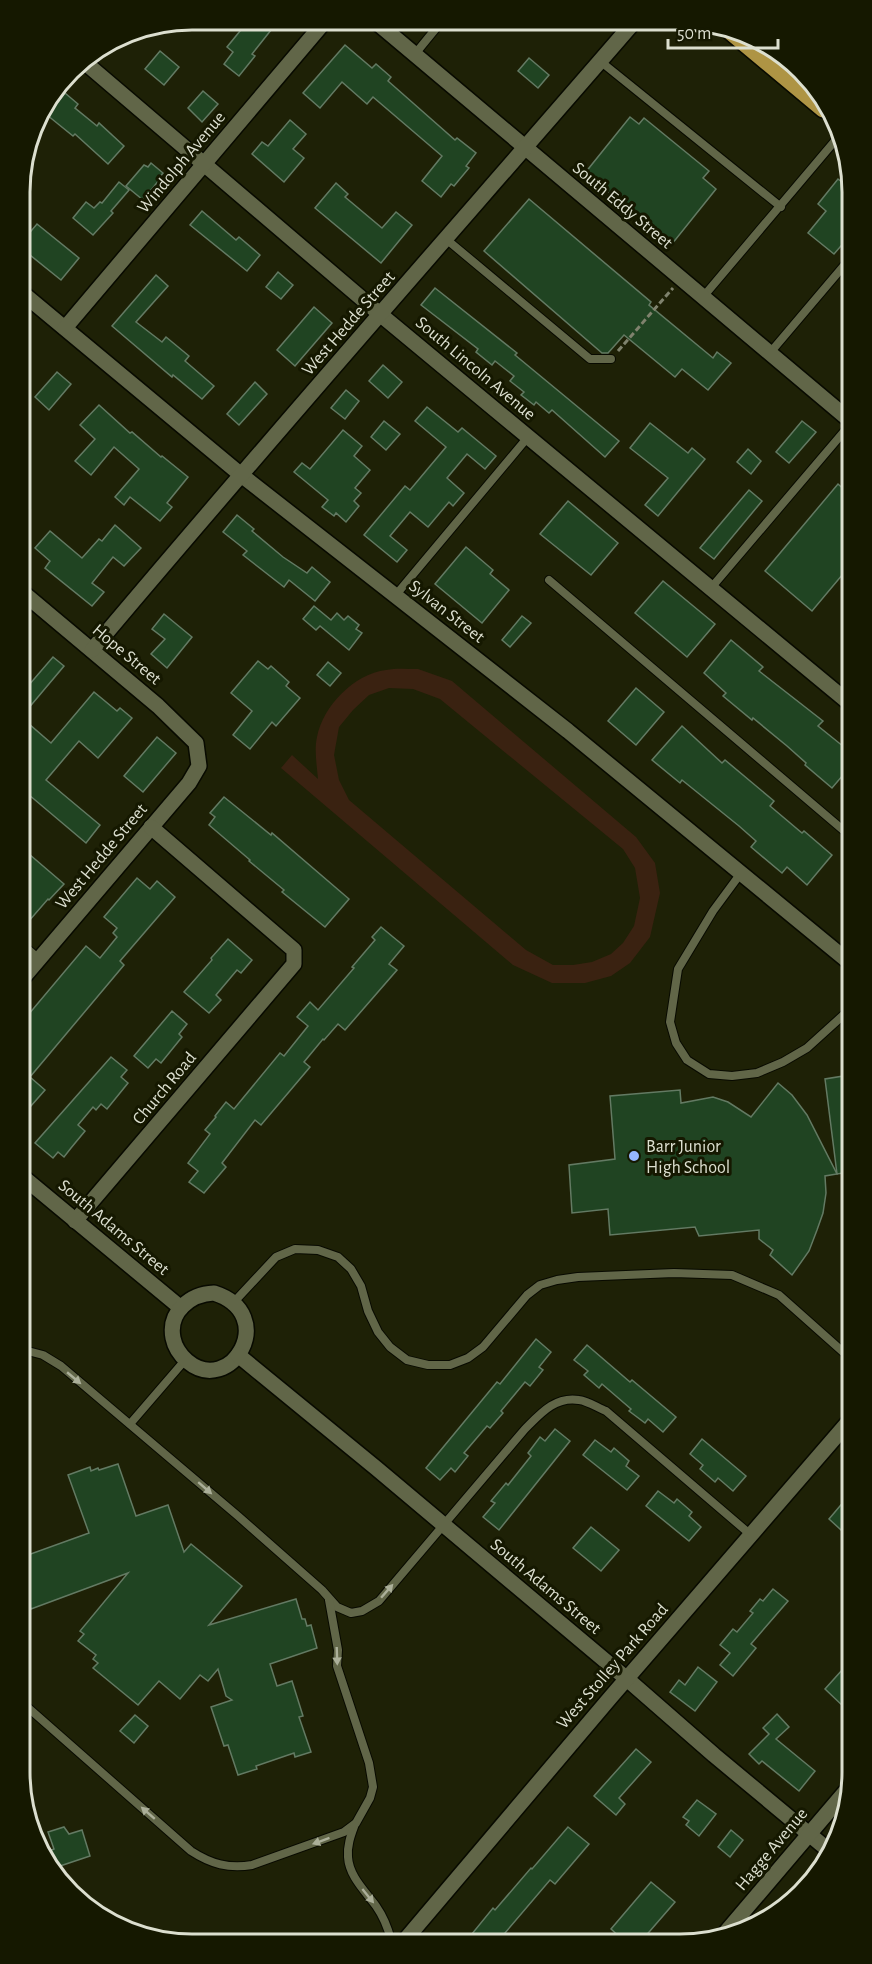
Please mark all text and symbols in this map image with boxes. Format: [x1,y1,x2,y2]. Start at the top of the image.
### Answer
scale bar [668,12,778,50]
text: 50 m [677,25,711,43]
street label: Windolph Avenue [134,108,229,217]
street label: South Eddy Street [569,159,676,253]
street label: West Hedde Street [299,268,399,379]
street label: South Lincoln Avenue [412,314,539,424]
street label: Sylvan Street [405,577,488,647]
street label: Hope Street [89,621,164,689]
street label: West Hedde Street [53,800,151,913]
street label: Church Road [129,1049,200,1128]
place label: Barr Junior High School [646,1138,730,1177]
marker: Barr Junior High School [627,1149,641,1163]
street label: South Adams Street [55,1176,172,1279]
one-way arrow [66,1371,82,1384]
one-way arrow [197,1481,212,1494]
street label: South Adams Street [487,1535,604,1638]
one-way arrow [380,1584,393,1599]
street label: West Stolley Park Road [554,1601,672,1733]
one-way arrow [333,1647,342,1666]
street label: Hagge Avenue [732,1805,811,1894]
one-way arrow [140,1807,156,1820]
one-way arrow [312,1837,330,1847]
one-way arrow [361,1888,374,1904]

